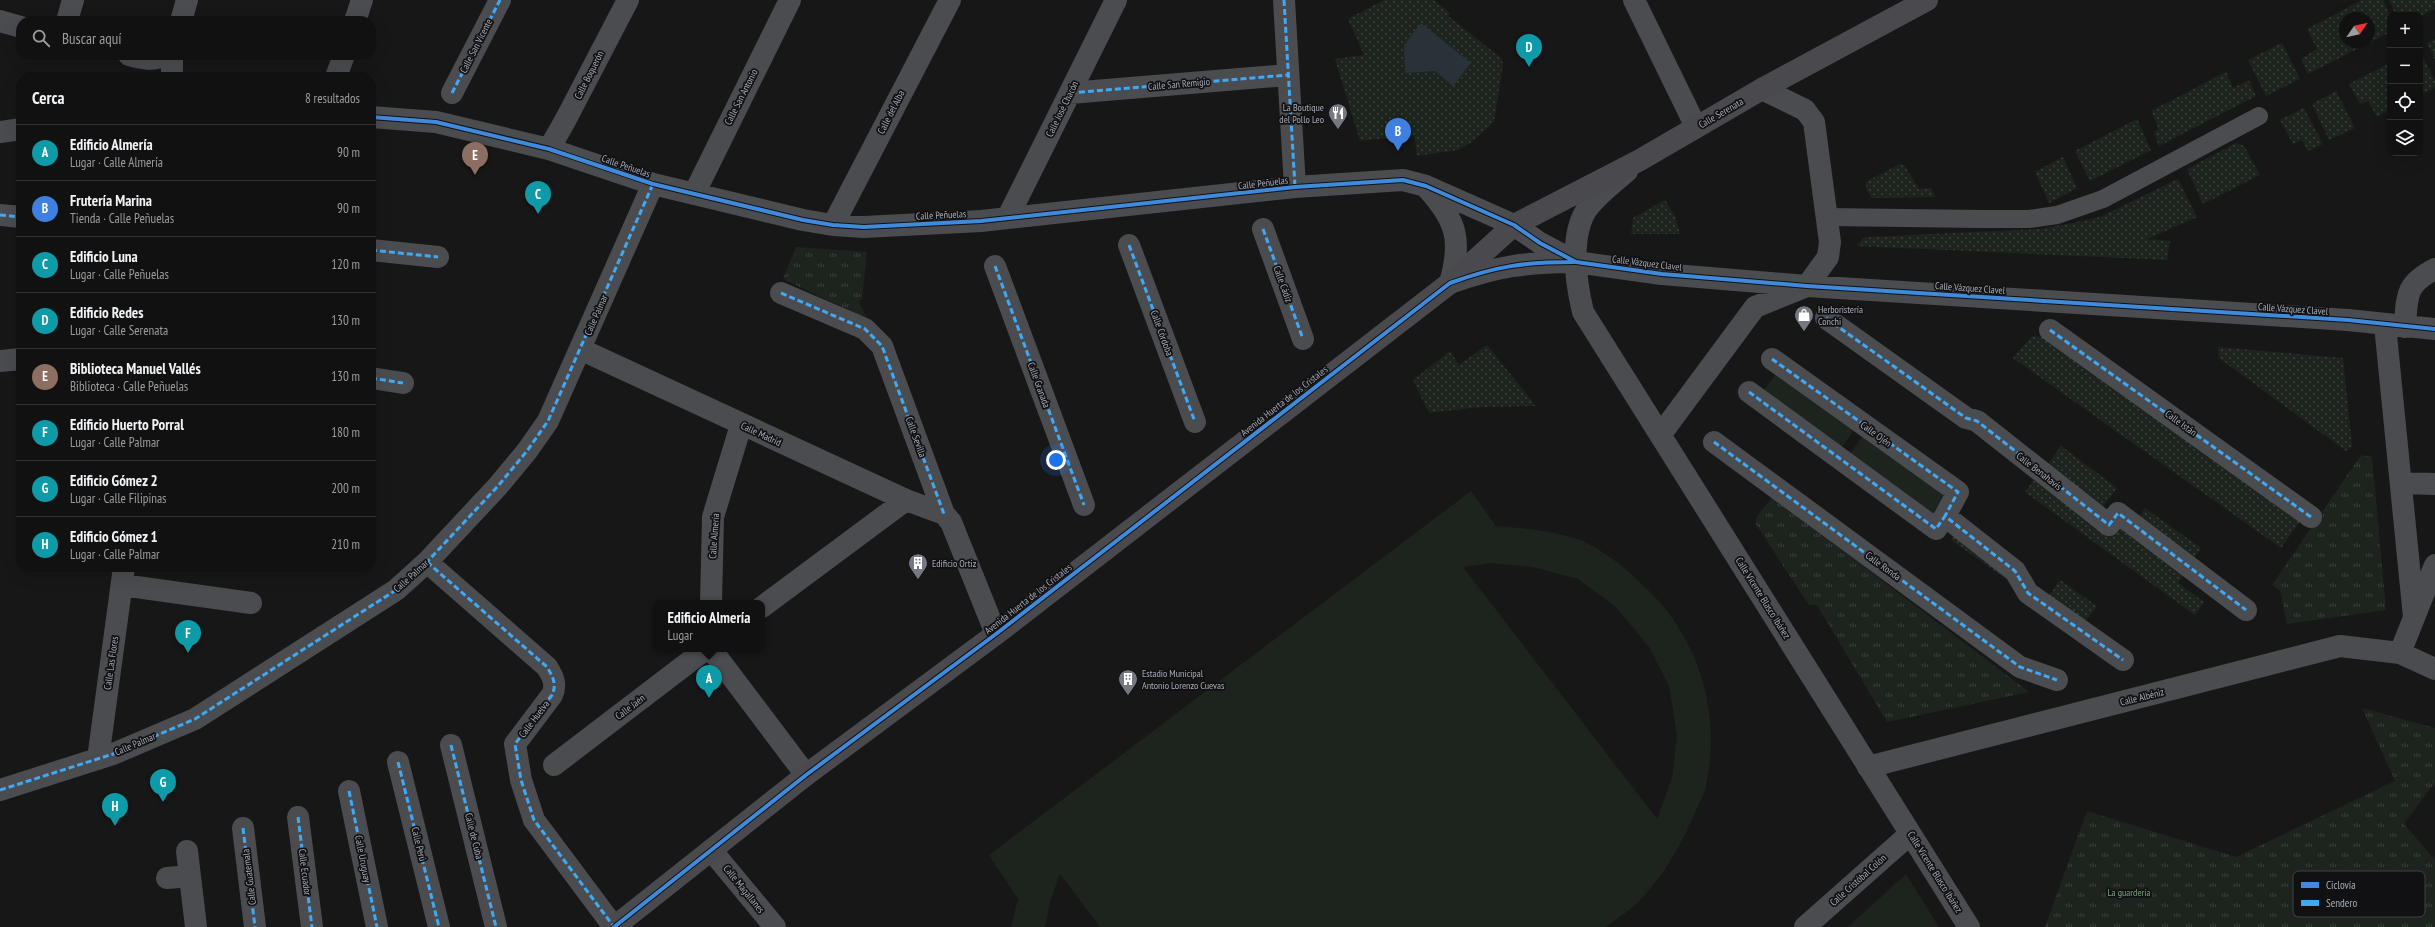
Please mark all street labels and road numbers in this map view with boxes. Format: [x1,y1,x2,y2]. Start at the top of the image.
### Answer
street label: Calle San Vicente [457,17,495,75]
street label: Calle Boquerón [571,49,607,101]
street label: Calle San Antonio [721,67,761,127]
street label: Calle San Remigio [1147,75,1211,93]
street label: Calle José Chacón [1043,79,1081,139]
street label: Calle del Alba [874,88,908,136]
street label: Calle Serenata [1696,95,1746,131]
street label: Calle Peñuelas [600,152,652,181]
street label: Calle Peñuelas [1237,173,1289,193]
street label: Calle Peñuelas [916,207,967,223]
street label: Calle Vázquez Clavel [1611,252,1683,274]
street label: Calle Cádiz [1270,264,1296,304]
street label: Calle Vázquez Clavel [1935,279,2006,297]
street label: Calle Palmar [581,292,611,337]
street label: Calle Vázquez Clavel [2258,300,2329,318]
street label: Calle Córdoba [1148,308,1176,358]
street label: Calle Granada [1025,360,1053,410]
street label: Avenida Huerta de los Cristales [1238,363,1331,439]
street label: Calle Istán [2163,407,2199,439]
street label: Calle Sevilla [903,415,929,459]
street label: Calle Ojén [1858,418,1894,450]
street label: Calle Madrid [739,419,783,449]
street label: Calle Benahavís [2014,449,2065,493]
street label: Calle Almería [706,513,722,559]
street label: Calle Ronda [1863,549,1903,583]
street label: Calle Vicente Blasco Ibáñez [1733,555,1794,642]
street label: Calle Palmar [391,557,432,595]
street label: Avenida Huerta de los Cristales [982,561,1075,637]
street label: Calle Las Flores [101,635,121,691]
street label: Calle Albéniz [2119,685,2166,709]
street label: Calle Jaén [612,691,648,723]
street label: Calle Huelva [516,698,552,740]
street label: Calle Palmar [113,729,158,758]
street label: Calle de Cuba [462,812,486,860]
street label: Calle Perú [408,826,430,862]
street label: Calle Vicente Blasco Ibáñez [1905,829,1966,916]
street label: Calle Uruguay [352,834,374,884]
street label: Calle Guatemala [239,848,259,906]
street label: Calle Ecuador [296,848,314,896]
street label: Calle Cristóbal Colón [1827,851,1889,909]
street label: Calle Magallanes [721,862,768,916]

